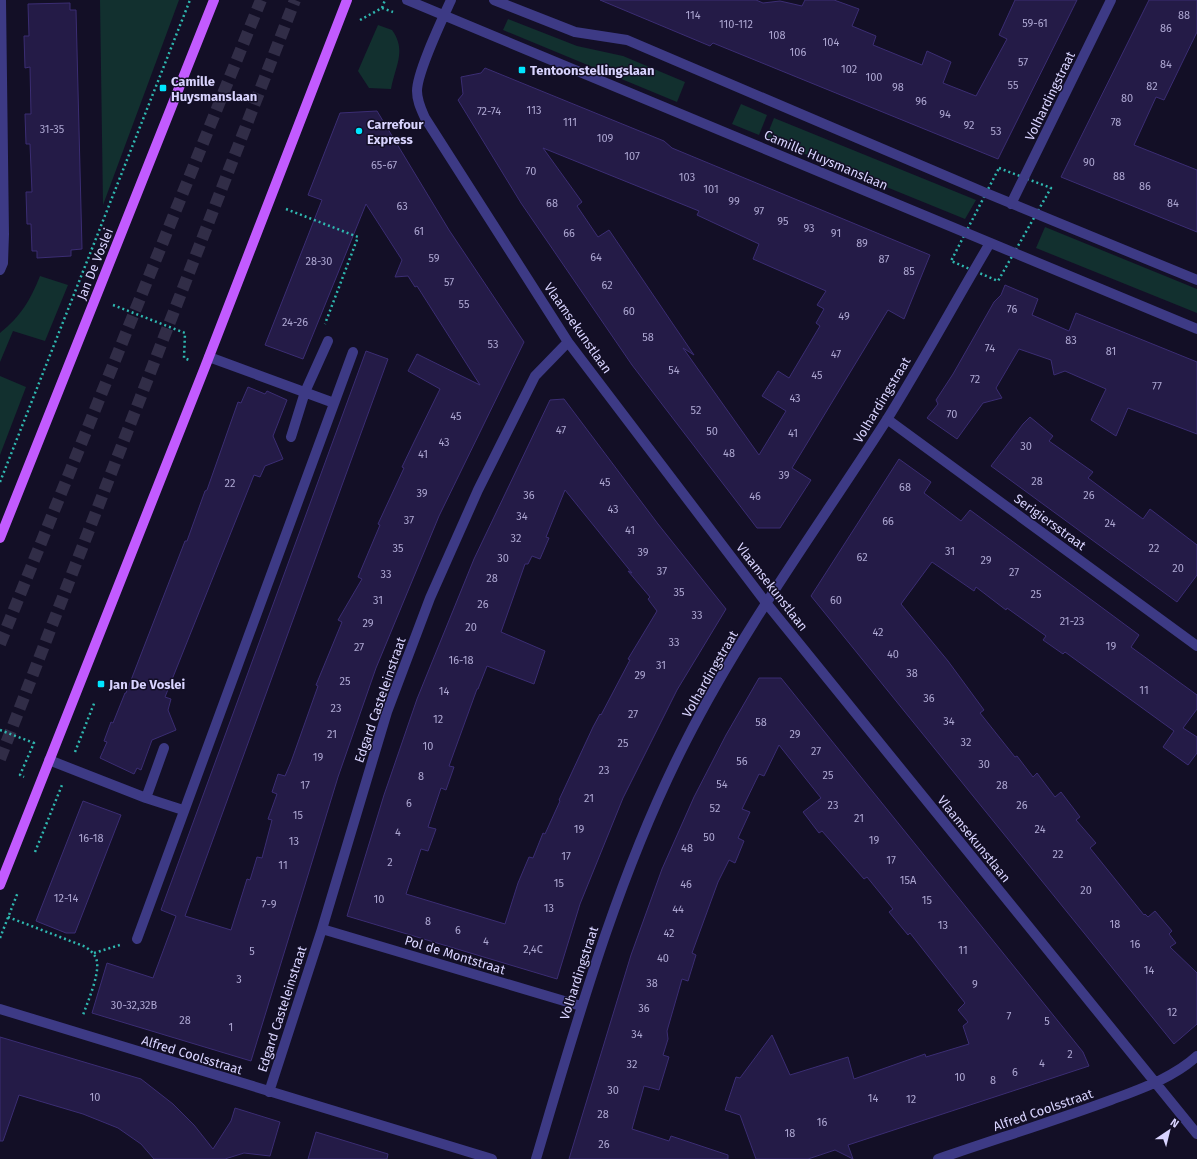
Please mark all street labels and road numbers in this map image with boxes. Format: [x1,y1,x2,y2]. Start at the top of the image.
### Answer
street label: Volhardingstraat [1022,49,1078,143]
street label: Camille Huysmanslaan [762,127,890,193]
street label: Jan De Voslei [74,226,116,302]
street label: Vlaamsekunstlaan [541,280,615,376]
street label: Volhardingstraat [850,354,914,446]
street label: Serigiersstraat [1011,491,1089,553]
street label: Vlaamsekunstlaan [733,540,811,634]
street label: Volhardingstraat [679,628,741,720]
street label: Edgard Casteleinstraat [351,635,409,765]
street label: Vlaamsekunstlaan [934,793,1014,885]
street label: Volhardingstraat [557,924,601,1022]
street label: Pol de Montstraat [403,933,507,978]
street label: Edgard Casteleinstraat [254,944,310,1074]
street label: Alfred Coolsstraat [140,1033,244,1078]
street label: Alfred Coolsstraat [991,1086,1095,1134]

